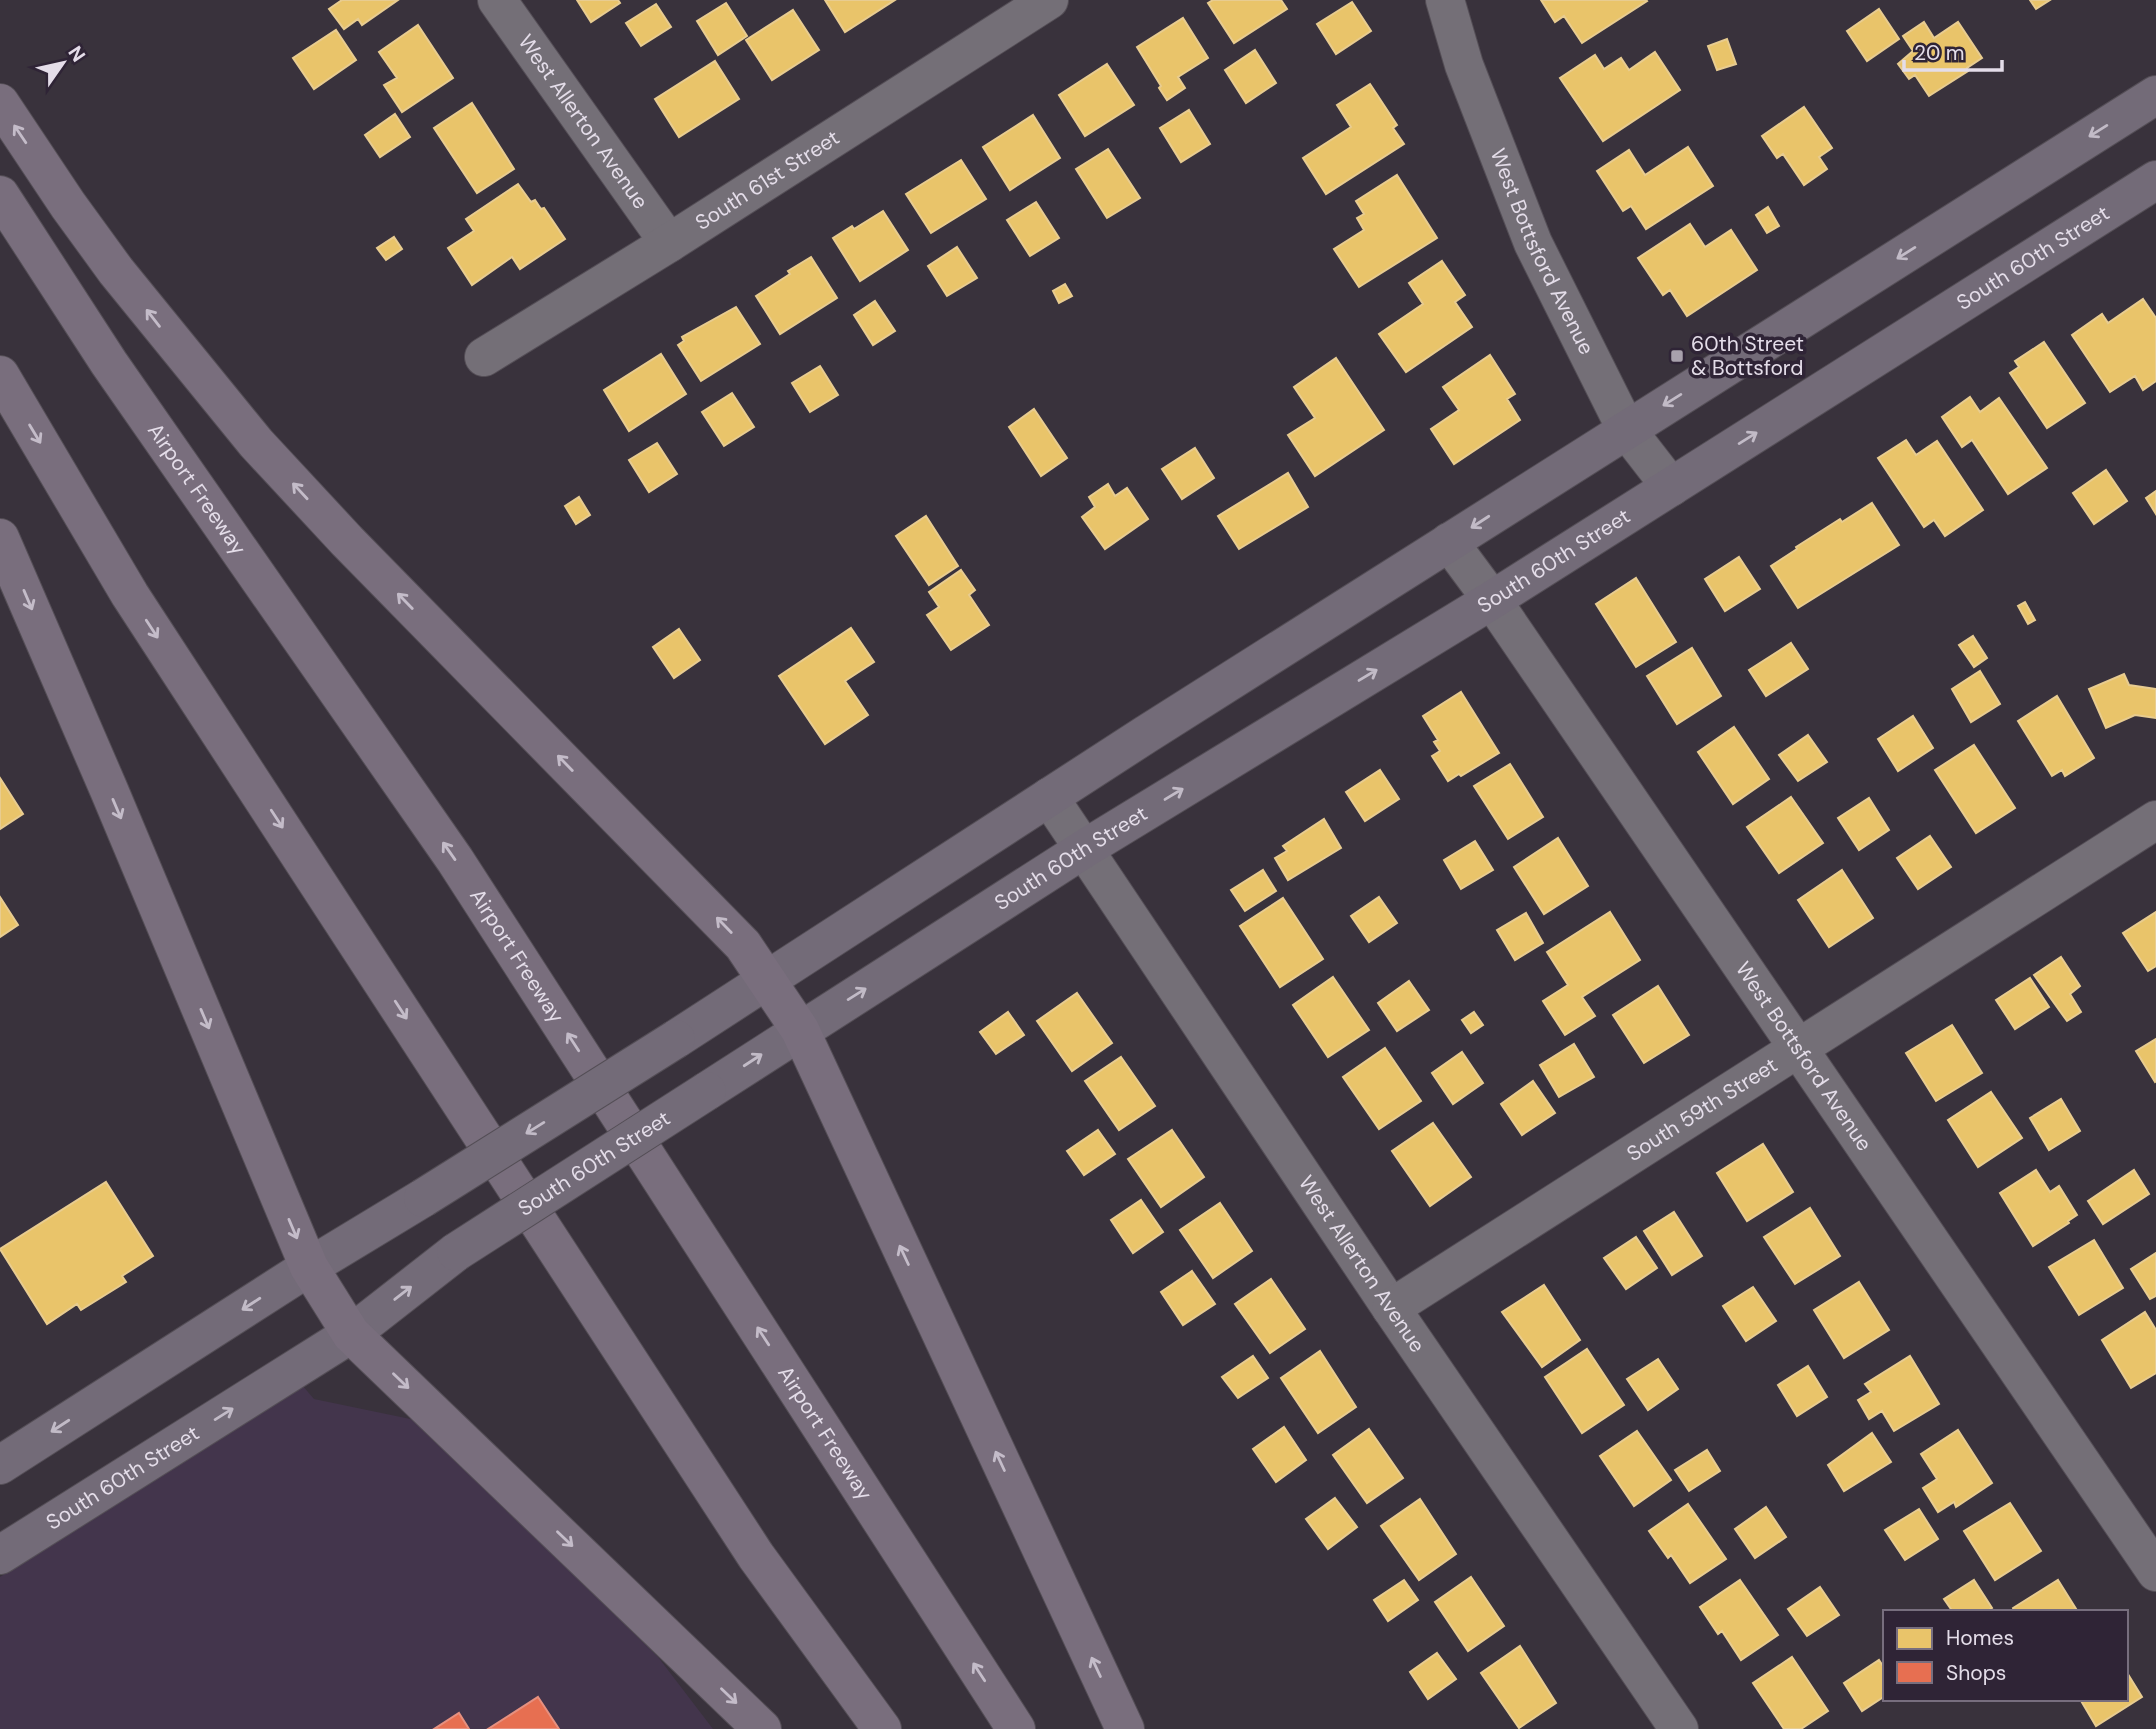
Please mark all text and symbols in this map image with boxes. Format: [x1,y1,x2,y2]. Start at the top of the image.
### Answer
north arrow [28,28,98,98]
scale bar [1904,28,2002,72]
street label: West Allerton Avenue [512,29,655,214]
text: 20 m [1914,39,1965,67]
text: N [62,41,91,67]
one-way arrow [13,124,27,144]
street label: South 61st Street [690,124,845,237]
one-way arrow [2089,125,2109,139]
street label: West Bottsford Avenue [1484,144,1601,359]
street label: South 60th Street [1951,199,2115,317]
one-way arrow [1897,245,1916,260]
one-way arrow [145,310,161,328]
place label: 60th Street & Bottsford [1691,330,1804,382]
marker: 60th Street & Bottsford [1669,348,1685,364]
one-way arrow [1663,393,1682,408]
street label: Airport Freeway [141,418,253,561]
one-way arrow [28,424,42,444]
one-way arrow [1738,431,1758,445]
one-way arrow [292,483,309,500]
street label: South 60th Street [1472,502,1635,620]
one-way arrow [1471,515,1490,530]
one-way arrow [22,589,35,610]
one-way arrow [397,593,414,610]
one-way arrow [145,619,159,638]
one-way arrow [1358,668,1378,682]
one-way arrow [556,755,573,772]
one-way arrow [1164,787,1184,801]
one-way arrow [111,798,124,820]
street label: South 60th Street [989,800,1153,917]
one-way arrow [270,809,284,829]
one-way arrow [442,842,456,861]
street label: Airport Freeway [463,883,571,1029]
one-way arrow [716,917,733,934]
street label: West Bottsford Avenue [1729,956,1878,1157]
one-way arrow [847,986,867,1000]
one-way arrow [394,999,408,1019]
one-way arrow [199,1008,212,1029]
one-way arrow [565,1033,579,1053]
street label: South 59th Street [1621,1051,1783,1168]
one-way arrow [743,1053,763,1067]
street label: South 60th Street [513,1104,676,1223]
one-way arrow [526,1121,546,1135]
street label: West Allerton Avenue [1292,1170,1431,1358]
one-way arrow [287,1218,300,1239]
one-way arrow [897,1245,910,1266]
one-way arrow [394,1286,412,1301]
one-way arrow [242,1297,262,1311]
one-way arrow [755,1327,769,1347]
street label: Airport Freeway [771,1361,879,1506]
one-way arrow [392,1373,409,1390]
one-way arrow [213,1407,233,1421]
street label: South 60th Street [41,1419,204,1536]
one-way arrow [50,1420,70,1434]
one-way arrow [993,1451,1006,1472]
one-way arrow [556,1530,573,1547]
legend [1883,1610,2128,1701]
text: Homes [1946,1624,2014,1652]
one-way arrow [1089,1657,1103,1678]
text: Shops [1946,1659,2006,1687]
one-way arrow [971,1662,985,1682]
one-way arrow [720,1688,737,1705]

